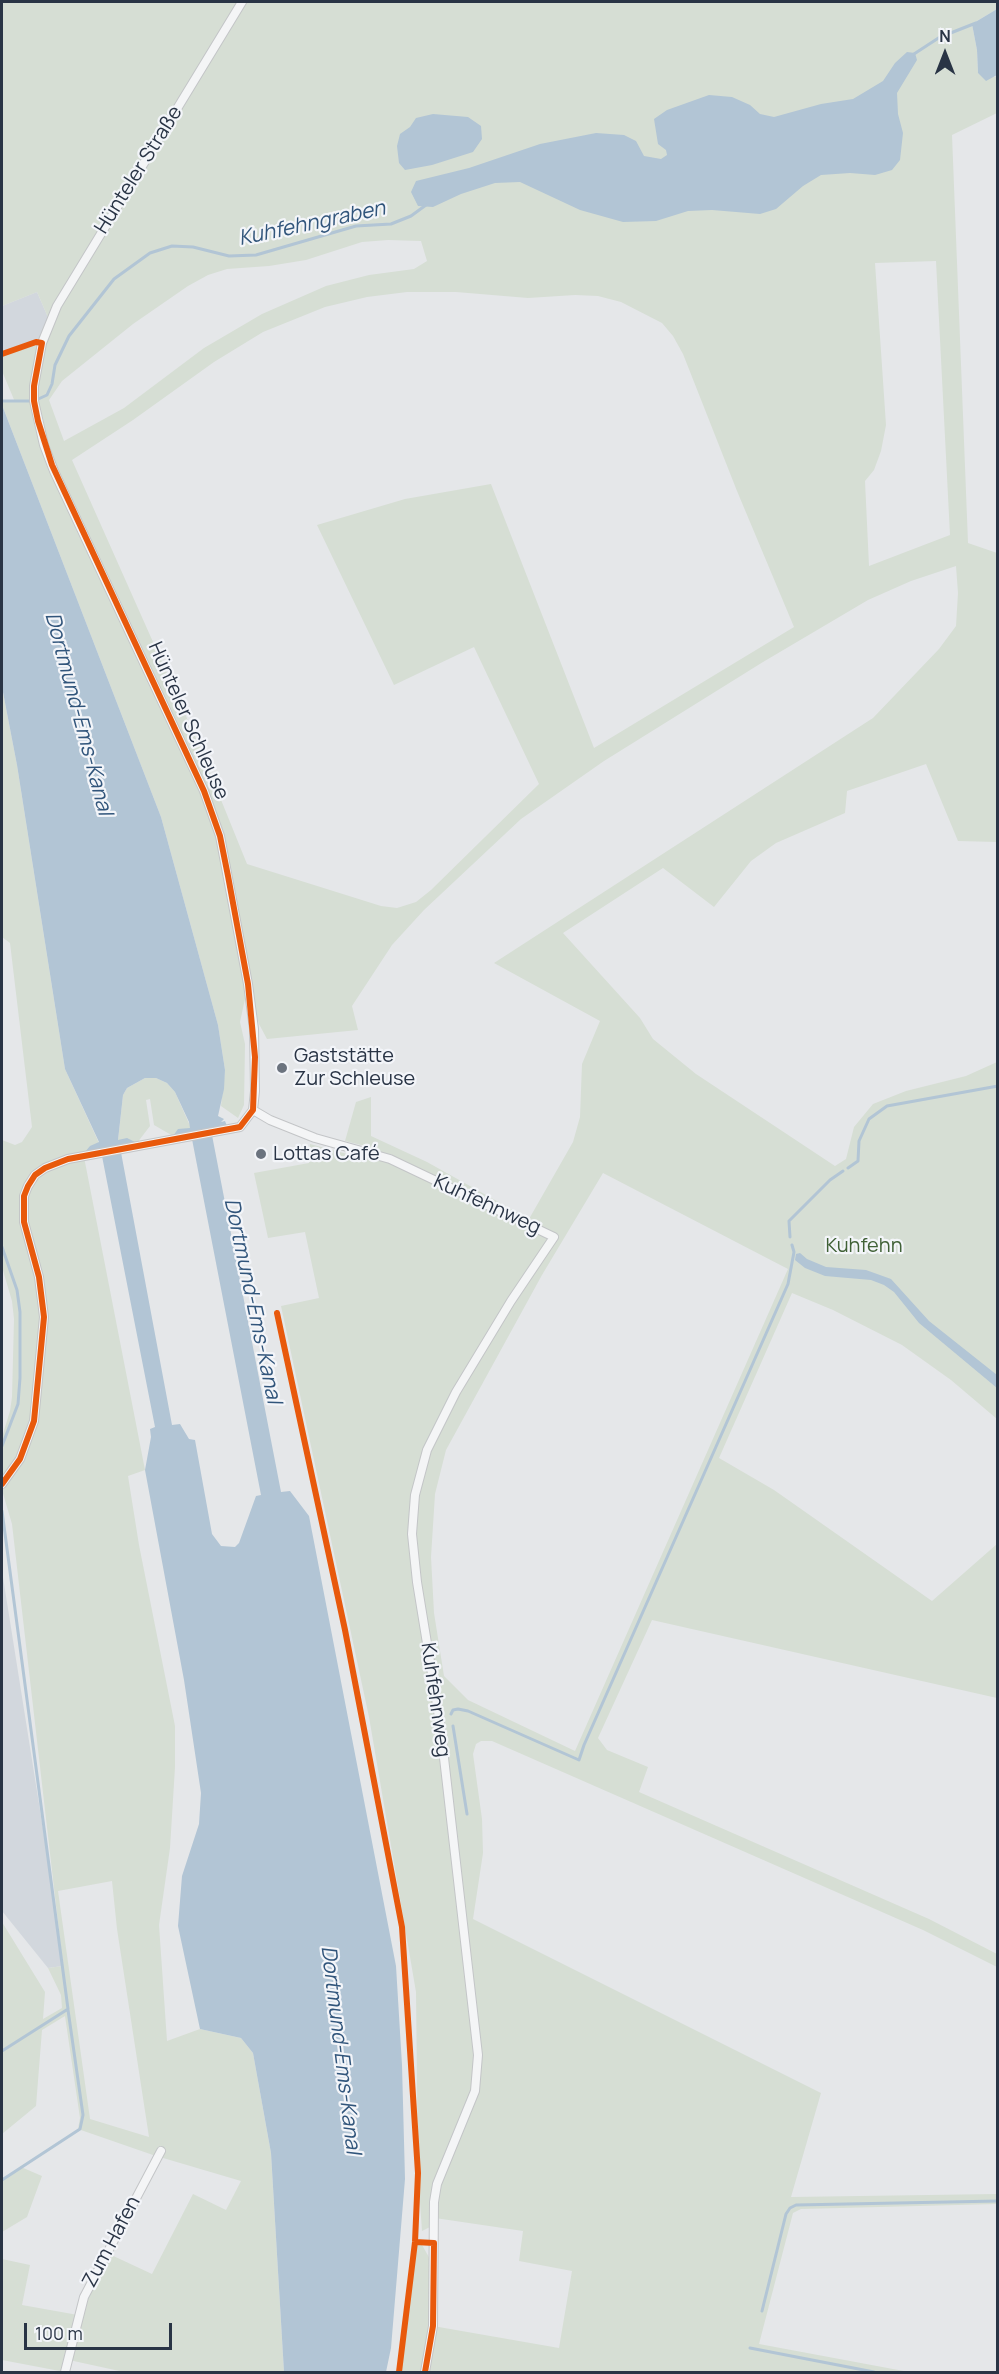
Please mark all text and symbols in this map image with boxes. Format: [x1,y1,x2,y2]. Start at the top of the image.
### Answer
north arrow [915,24,975,84]
text: N [939,25,951,47]
street label: Hünteler Straße [90,102,188,238]
water label: Kuhfehngraben [236,196,388,252]
water label: Dortmund-Ems-Kanal [39,610,117,818]
street label: Hünteler Schleuse [142,638,234,804]
place label: Gaststätte Zur Schleuse [294,1044,415,1091]
marker: Gaststätte Zur Schleuse [275,1061,289,1075]
place label: Lottas Café [273,1142,380,1166]
marker: Lottas Café [254,1147,268,1161]
street label: Kuhfehnweg [430,1170,544,1240]
water label: Dortmund-Ems-Kanal [218,1196,286,1406]
park label: Kuhfehn [825,1234,903,1258]
street label: Kuhfehnweg [415,1641,455,1759]
water label: Dortmund-Ems-Kanal [315,1945,365,2155]
street label: Zum Hafen [78,2192,146,2292]
scale bar [27,2311,176,2349]
text: 100 m [35,2321,83,2345]

